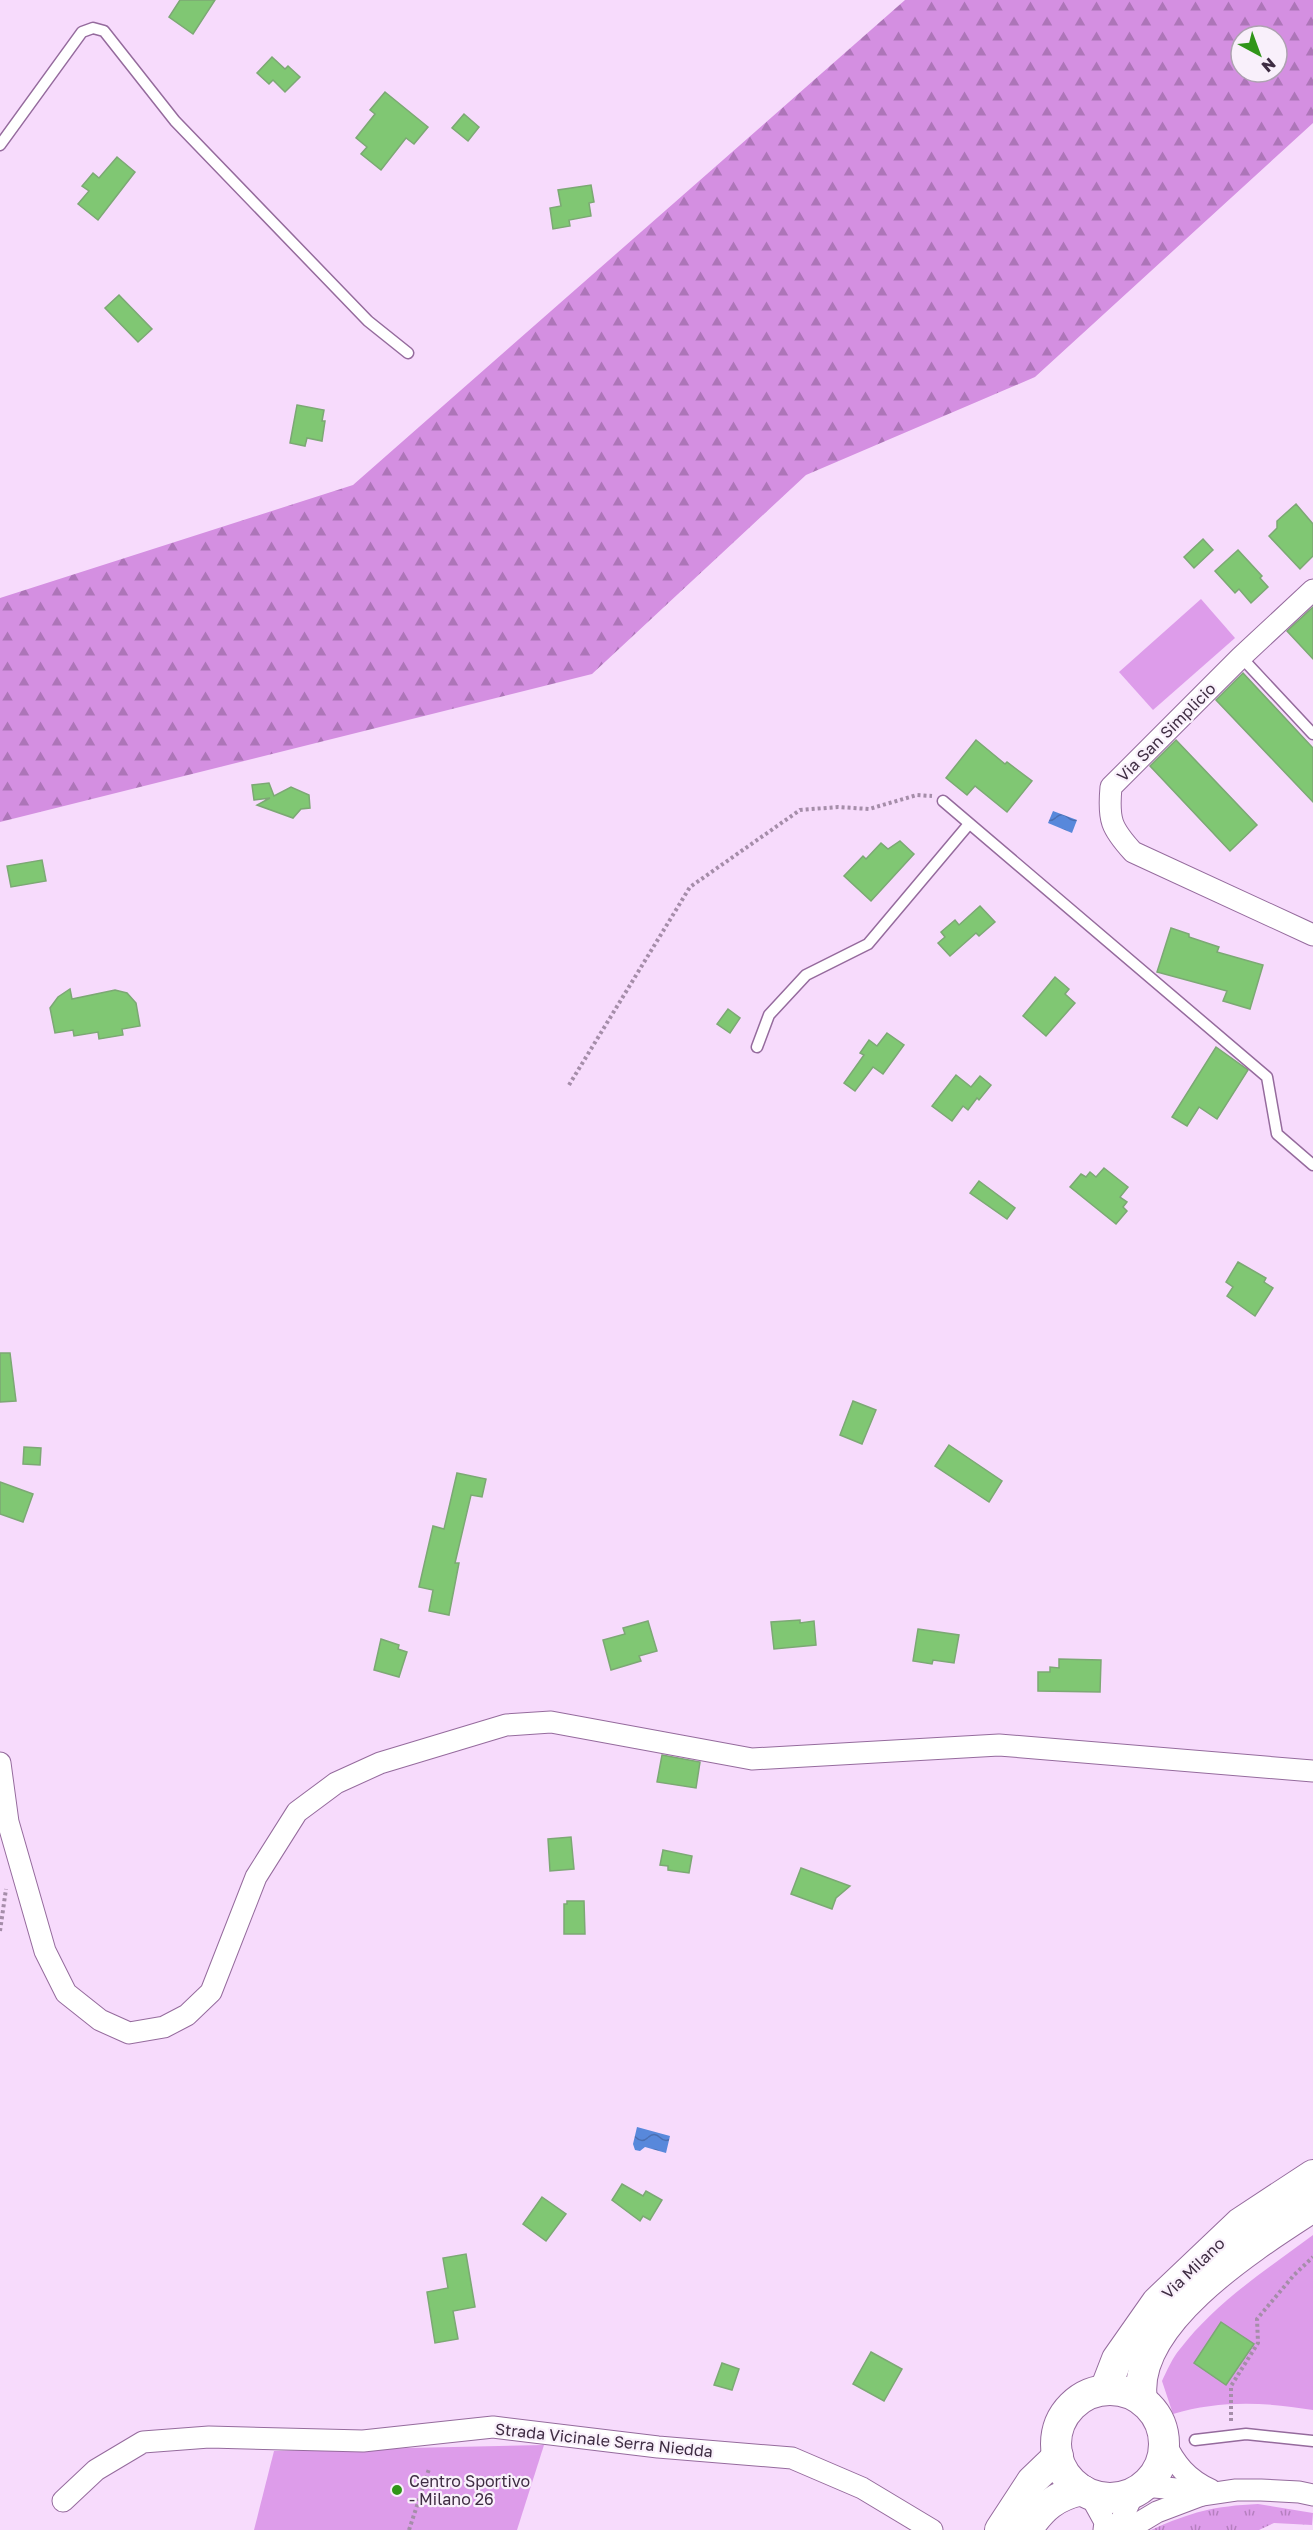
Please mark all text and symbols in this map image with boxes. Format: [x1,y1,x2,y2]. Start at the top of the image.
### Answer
north arrow [1229,24,1289,84]
text: N [1258,54,1280,77]
street label: Via San Simplicio [1112,678,1220,786]
street label: Via Milano [1157,2233,1229,2303]
street label: Strada Vicinale Serra Niedda [494,2419,714,2461]
place label: Centro Sportivo - Milano 26 [409,2471,530,2509]
marker: Centro Sportivo - Milano 26 [390,2483,404,2497]

